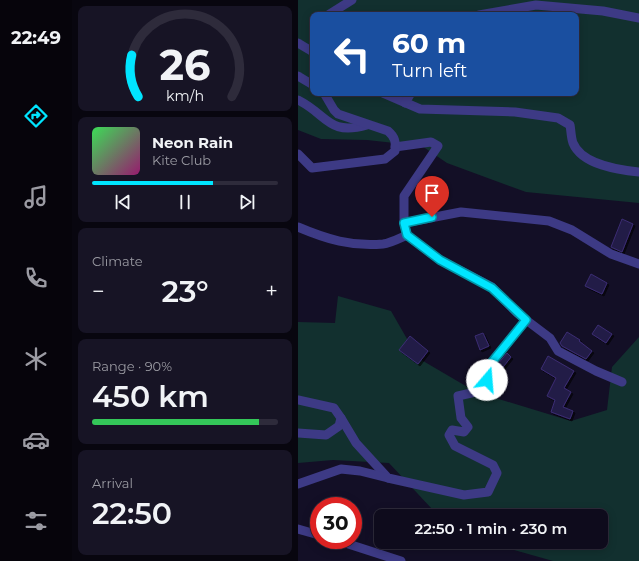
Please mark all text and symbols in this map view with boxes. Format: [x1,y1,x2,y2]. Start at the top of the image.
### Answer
text: 60 m [392,26,466,60]
text: 22:49 [11,27,61,49]
icon: left [326,28,378,80]
text: 26 [159,39,211,89]
text: Turn left [392,60,467,82]
text: km/h [166,86,204,104]
icon: directions [22,102,50,130]
text: Neon Rain [152,133,233,152]
text: Kite Club [152,152,211,168]
pin [415,176,449,217]
icon: arrive [421,182,443,204]
icon: music [22,183,50,211]
icon: previous [112,191,134,213]
icon: pause [174,191,196,213]
icon: next [236,191,258,213]
text: Climate [92,253,143,269]
icon: phone [22,264,50,292]
text: 23° [161,273,209,310]
text: − [92,278,105,305]
text: + [265,278,278,305]
icon: climate [22,345,50,373]
text: Range · 90% [92,358,172,374]
position arrow [466,359,508,401]
text: 450 km [92,378,209,415]
icon: car [22,426,50,454]
text: Arrival [92,475,133,491]
text: 22:50 [92,495,172,532]
speed limit sign: 30 [310,497,362,549]
icon: filters [22,507,50,535]
text: 22:50 · 1 min · 230 m [415,519,567,538]

